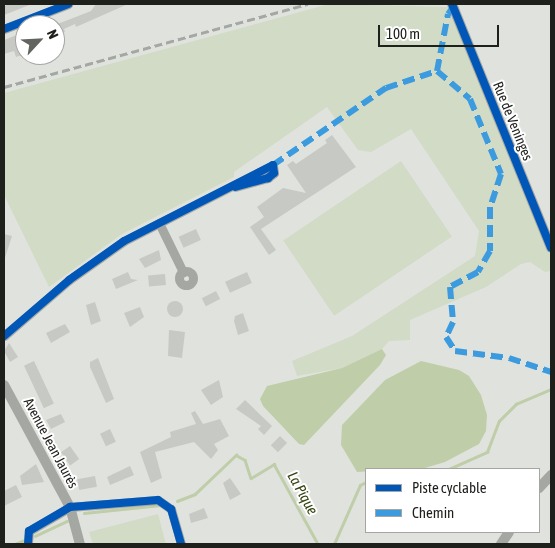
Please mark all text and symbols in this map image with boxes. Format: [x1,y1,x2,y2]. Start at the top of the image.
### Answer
north arrow [15,15,65,65]
scale bar [380,15,501,47]
text: 100 m [386,25,420,42]
text: N [44,27,62,41]
street label: Rue de Veninges [490,79,536,163]
street label: Avenue Jean Jaurès [20,395,82,491]
water label: La Pique [284,468,322,518]
legend [365,468,540,533]
text: Piste cyclable [412,479,487,496]
text: Chemin [412,504,454,521]

